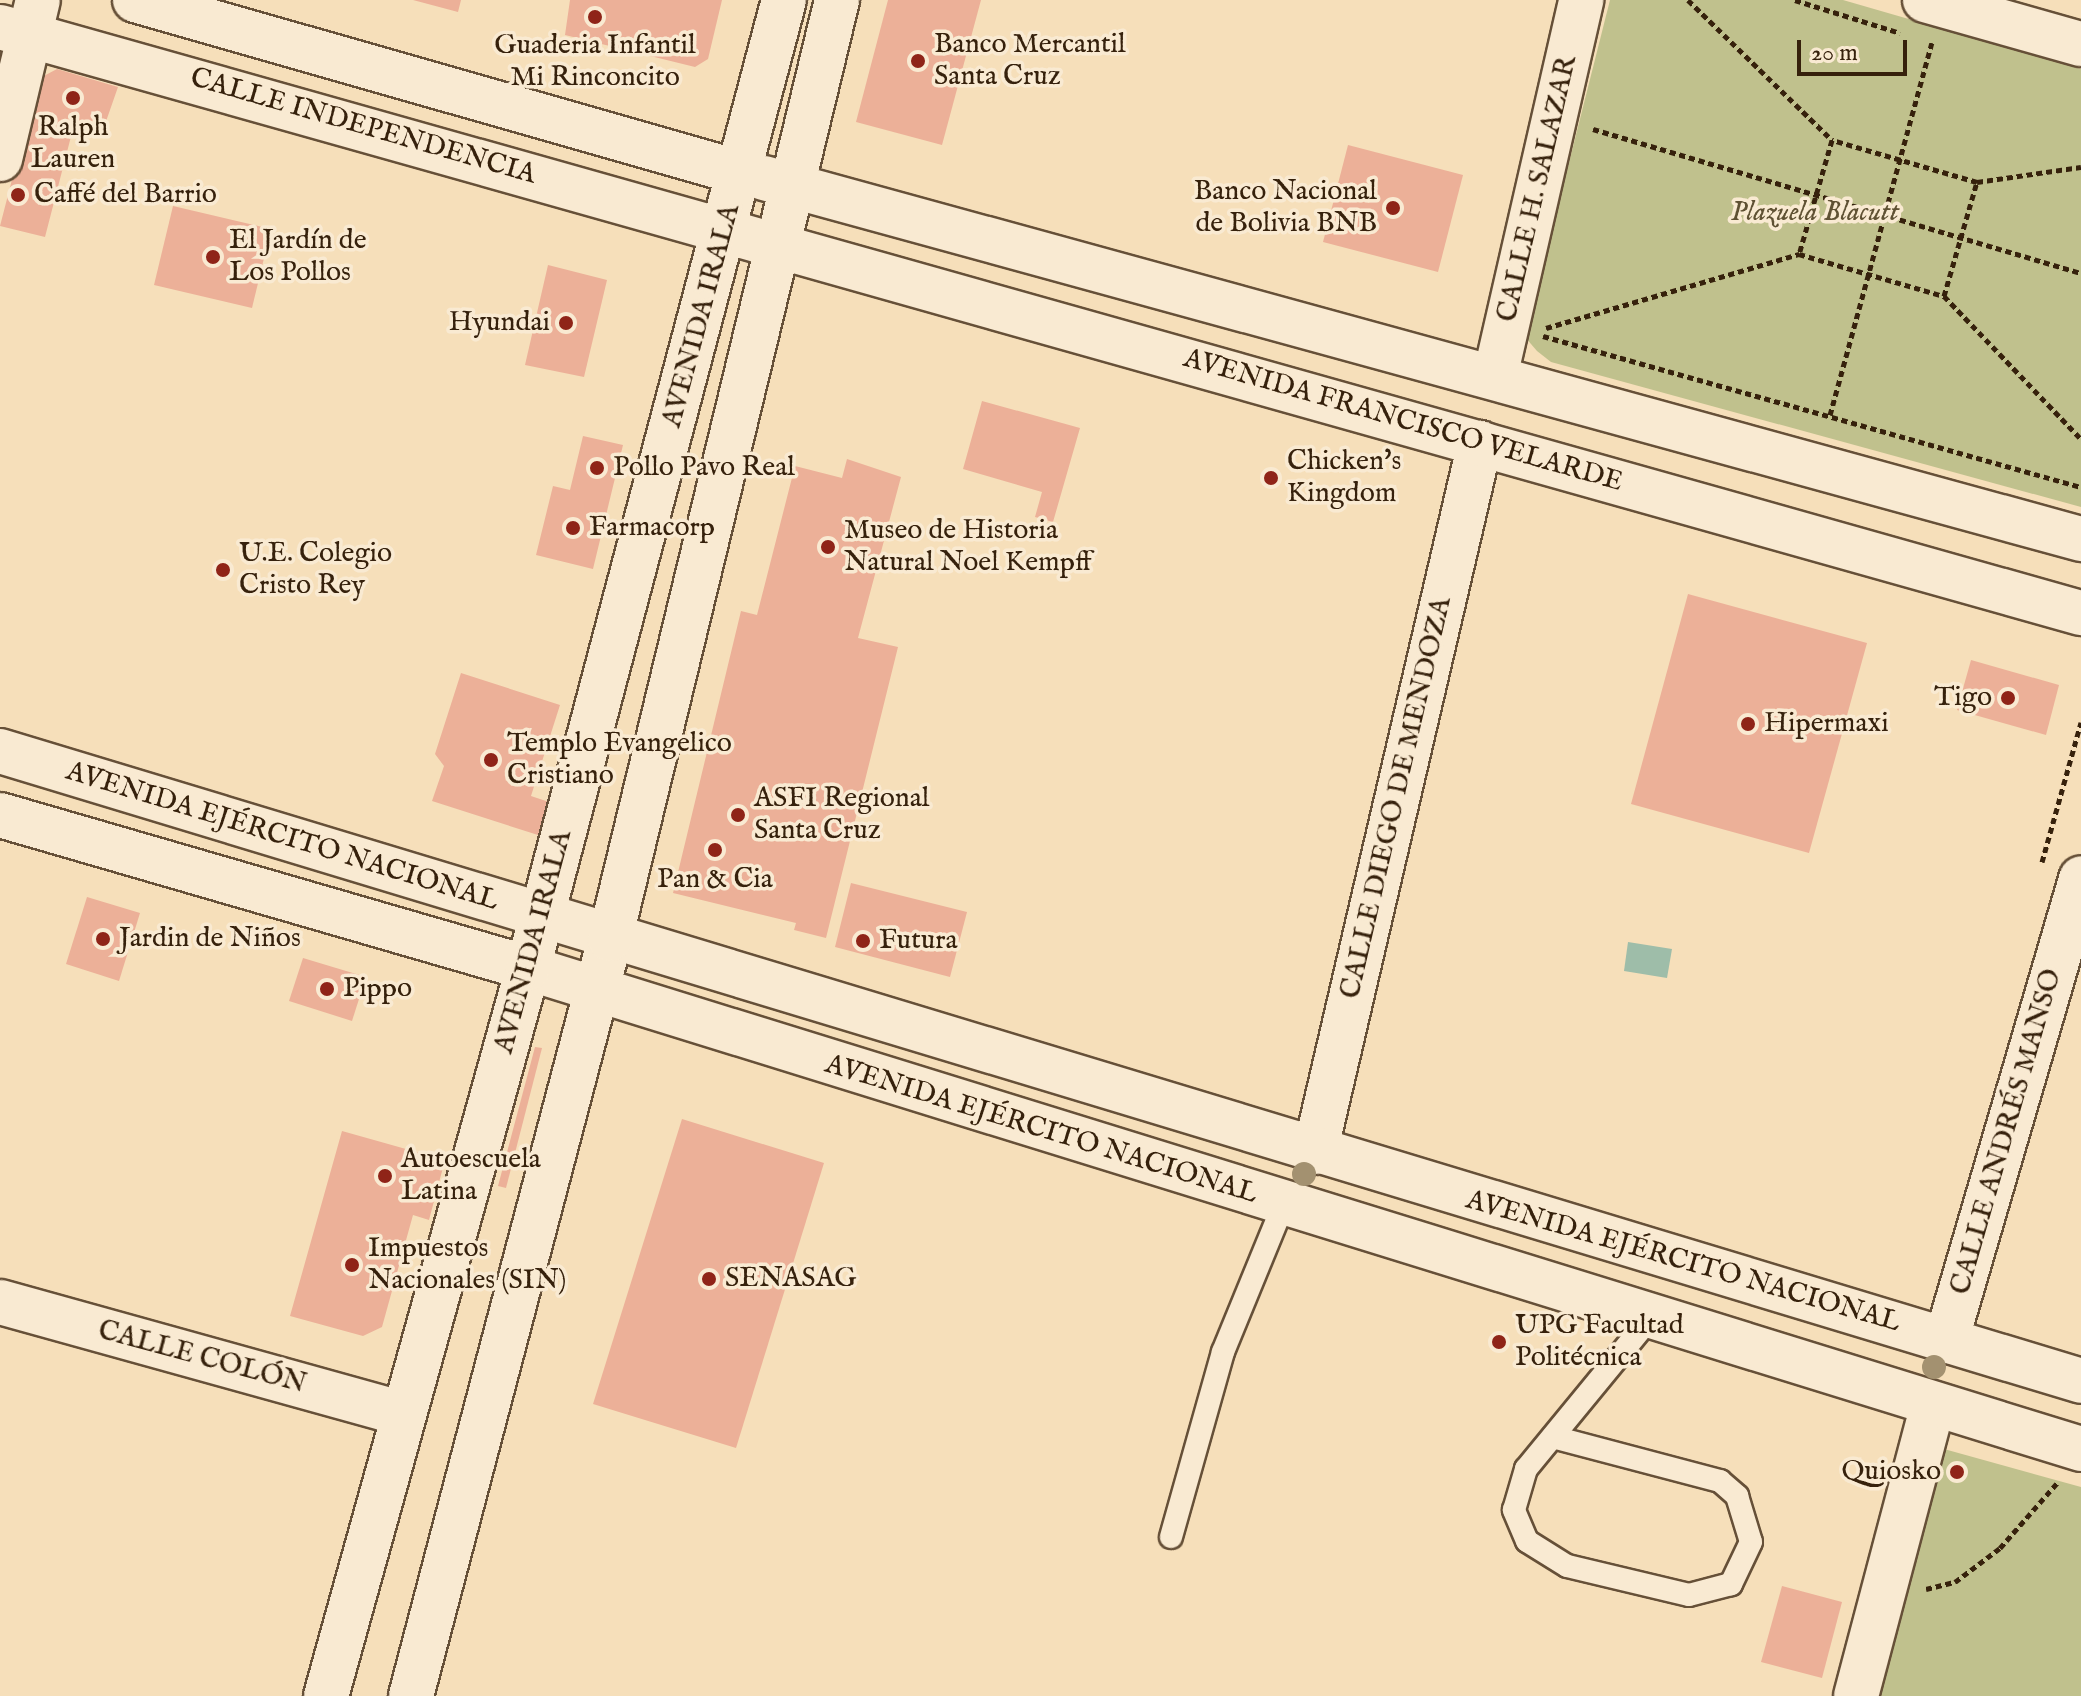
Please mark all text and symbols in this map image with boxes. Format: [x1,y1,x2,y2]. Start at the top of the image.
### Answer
marker: Guaderia Infantil Mi Rinconcito [586,8,604,26]
scale bar [1801,24,1911,74]
place label: Banco Mercantil Santa Cruz [934,28,1126,94]
place label: Guaderia Infantil Mi Rinconcito [494,29,696,95]
text: 20 m [1811,38,1858,69]
marker: Banco Mercantil Santa Cruz [909,52,927,70]
street label: CALLE H. SALAZAR [1491,53,1585,325]
street label: CALLE INDEPENDENCIA [186,61,540,193]
marker: Ralph Lauren [64,89,82,107]
place label: Ralph Lauren [31,111,115,177]
place label: Banco Nacional de Bolivia BNB [1194,175,1377,241]
place label: Caffé del Barrio [34,178,217,212]
marker: Caffé del Barrio [9,186,27,204]
park label: Plazuela Blacutt [1731,196,1899,230]
marker: Banco Nacional de Bolivia BNB [1384,199,1402,217]
street label: AVENIDA IRALA [656,201,748,431]
place label: El Jardín de Los Pollos [229,224,366,290]
marker: El Jardín de Los Pollos [204,248,222,266]
place label: Hyundai [449,306,550,340]
marker: Hyundai [557,314,575,332]
street label: AVENIDA FRANCISCO VELARDE [1179,342,1627,500]
place label: Chicken's Kingdom [1287,445,1401,511]
place label: Pollo Pavo Real [613,451,795,485]
marker: Pollo Pavo Real [588,459,606,477]
marker: Chicken's Kingdom [1262,469,1280,487]
place label: Farmacorp [589,511,715,545]
place label: Museo de Historia Natural Noel Kempff [844,514,1092,580]
marker: Farmacorp [564,519,582,537]
place label: U.E. Colegio Cristo Rey [239,537,392,603]
marker: Museo de Historia Natural Noel Kempff [819,538,837,556]
marker: U.E. Colegio Cristo Rey [214,561,232,579]
street label: CALLE DIEGO DE MENDOZA [1334,594,1460,1002]
place label: Tigo [1934,681,1992,715]
marker: Tigo [1999,689,2017,707]
place label: Hipermaxi [1764,707,1889,741]
marker: Hipermaxi [1739,715,1757,733]
place label: Templo Evangelico Cristiano [507,727,732,793]
marker: Templo Evangelico Cristiano [482,751,500,769]
street label: AVENIDA EJÉRCITO NACIONAL [62,755,502,919]
place label: ASFI Regional Santa Cruz [754,782,929,848]
marker: ASFI Regional Santa Cruz [729,806,747,824]
street label: AVENIDA IRALA [488,827,580,1057]
marker: Pan & Cia [706,841,724,859]
place label: Pan & Cia [657,863,773,897]
place label: Jardin de Niños [119,922,301,956]
place label: Futura [879,924,958,958]
marker: Jardin de Niños [94,930,112,948]
marker: Futura [854,932,872,950]
street label: CALLE ANDRÉS MANSO [1944,965,2070,1299]
place label: Pippo [343,972,412,1006]
marker: Pippo [318,980,336,998]
street label: AVENIDA EJÉRCITO NACIONAL [821,1048,1261,1212]
place label: Autoescuela Latina [401,1143,541,1209]
marker: Autoescuela Latina [376,1167,394,1185]
street label: AVENIDA EJÉRCITO NACIONAL [1462,1184,1904,1340]
place label: Impuestos Nacionales (SIN) [368,1232,566,1298]
marker: Impuestos Nacionales (SIN) [343,1256,361,1274]
place label: SENASAG [725,1262,856,1296]
marker: SENASAG [700,1270,718,1288]
place label: UPG Facultad Politécnica [1515,1309,1684,1375]
street label: CALLE COLÓN [94,1314,310,1402]
marker: UPG Facultad Politécnica [1490,1333,1508,1351]
place label: Quiosko [1841,1455,1941,1489]
marker: Quiosko [1948,1463,1966,1481]

